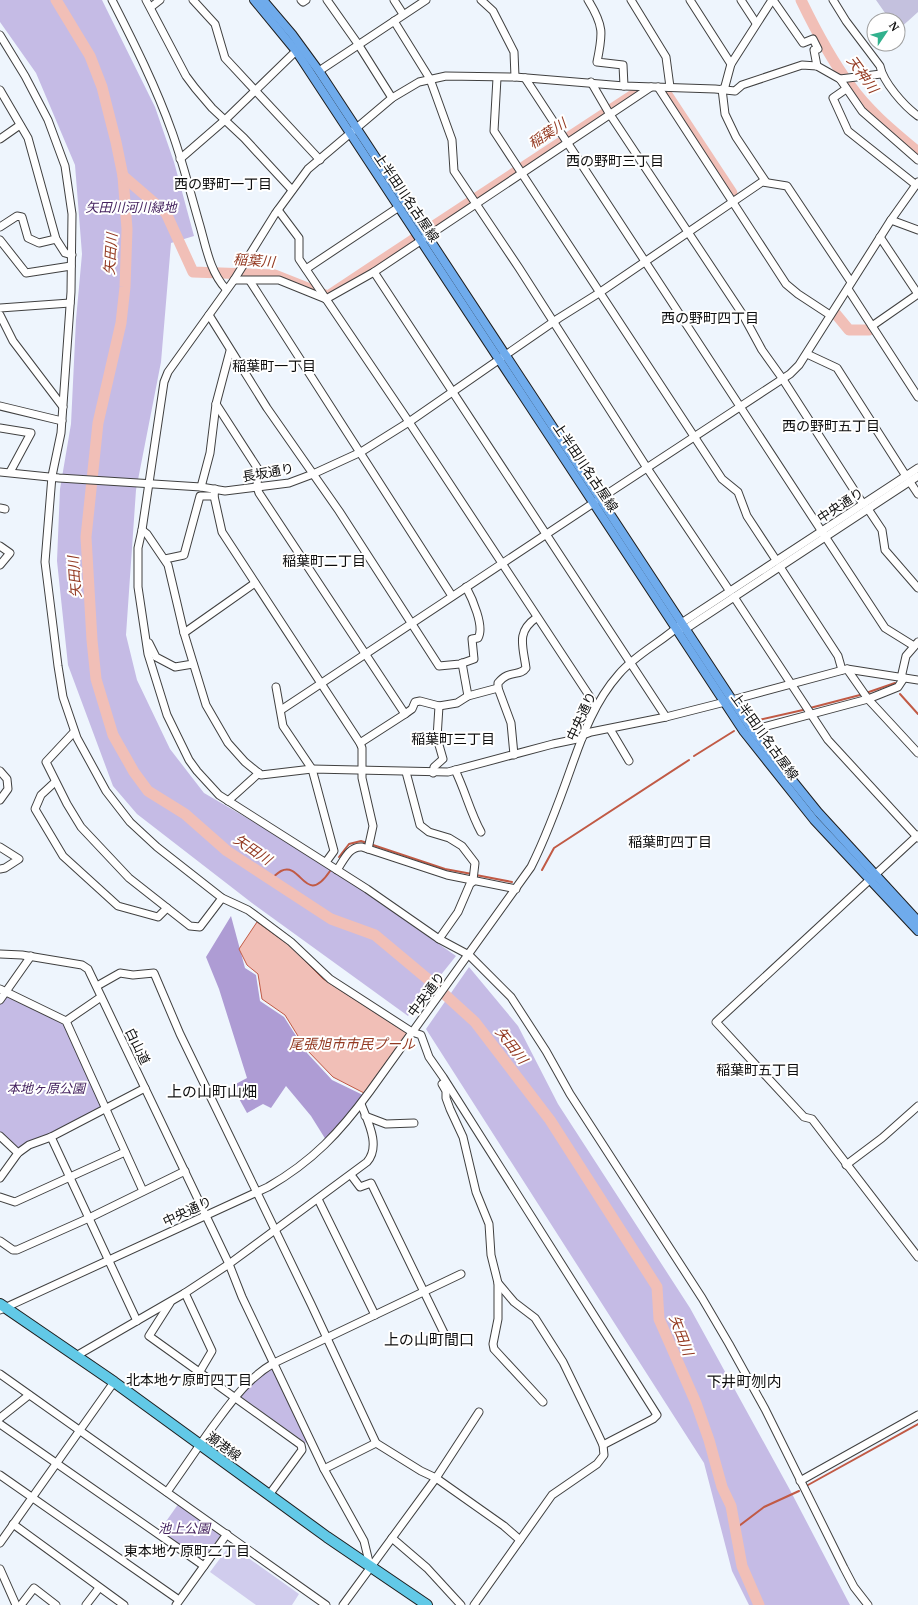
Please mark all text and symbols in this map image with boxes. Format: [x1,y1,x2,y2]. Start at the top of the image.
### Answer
north arrow [866,12,906,52]
text: N [886,19,903,34]
water label: 天神川 [843,51,884,98]
water label: 稲葉川 [524,113,571,152]
street label: 上半田川名古屋線 [370,149,444,245]
district label: 西の野町三丁目 [566,151,664,170]
district label: 西の野町一丁目 [174,174,272,193]
park label: 矢田川河川緑地 [85,198,178,216]
water label: 矢田川 [99,230,121,276]
water label: 稲葉川 [232,249,278,271]
district label: 西の野町四丁目 [661,308,759,327]
district label: 稲葉町一丁目 [232,356,316,375]
district label: 西の野町五丁目 [782,416,880,435]
street label: 上半田川名古屋線 [549,419,623,515]
street label: 長坂通り [241,459,295,485]
street label: 中央通り [813,483,867,527]
district label: 稲葉町二丁目 [282,551,366,570]
water label: 矢田川 [63,553,85,599]
street label: 中央通り [562,689,600,743]
street label: 上半田川名古屋線 [727,689,803,783]
district label: 稲葉町三丁目 [411,729,495,748]
water label: 矢田川 [230,829,277,870]
district label: 稲葉町四丁目 [628,832,712,851]
street label: 中央通り [403,968,449,1020]
water label: 矢田川 [492,1023,534,1069]
street label: 白山道 [121,1025,155,1067]
water label: 尾張旭市市民プール [289,1034,416,1053]
district label: 稲葉町五丁目 [716,1060,800,1079]
park label: 本地ヶ原公園 [7,1079,87,1097]
district label: 上の山町山畑 [167,1081,257,1101]
street label: 中央通り [160,1192,214,1230]
water label: 矢田川 [666,1312,699,1360]
district label: 上の山町間口 [384,1329,474,1349]
district label: 北本地ケ原町四丁目 [126,1370,252,1389]
district label: 下井町刎内 [706,1371,782,1391]
street label: 瀬港線 [203,1427,245,1465]
park label: 池上公園 [158,1519,212,1537]
district label: 東本地ケ原町二丁目 [124,1541,250,1560]

